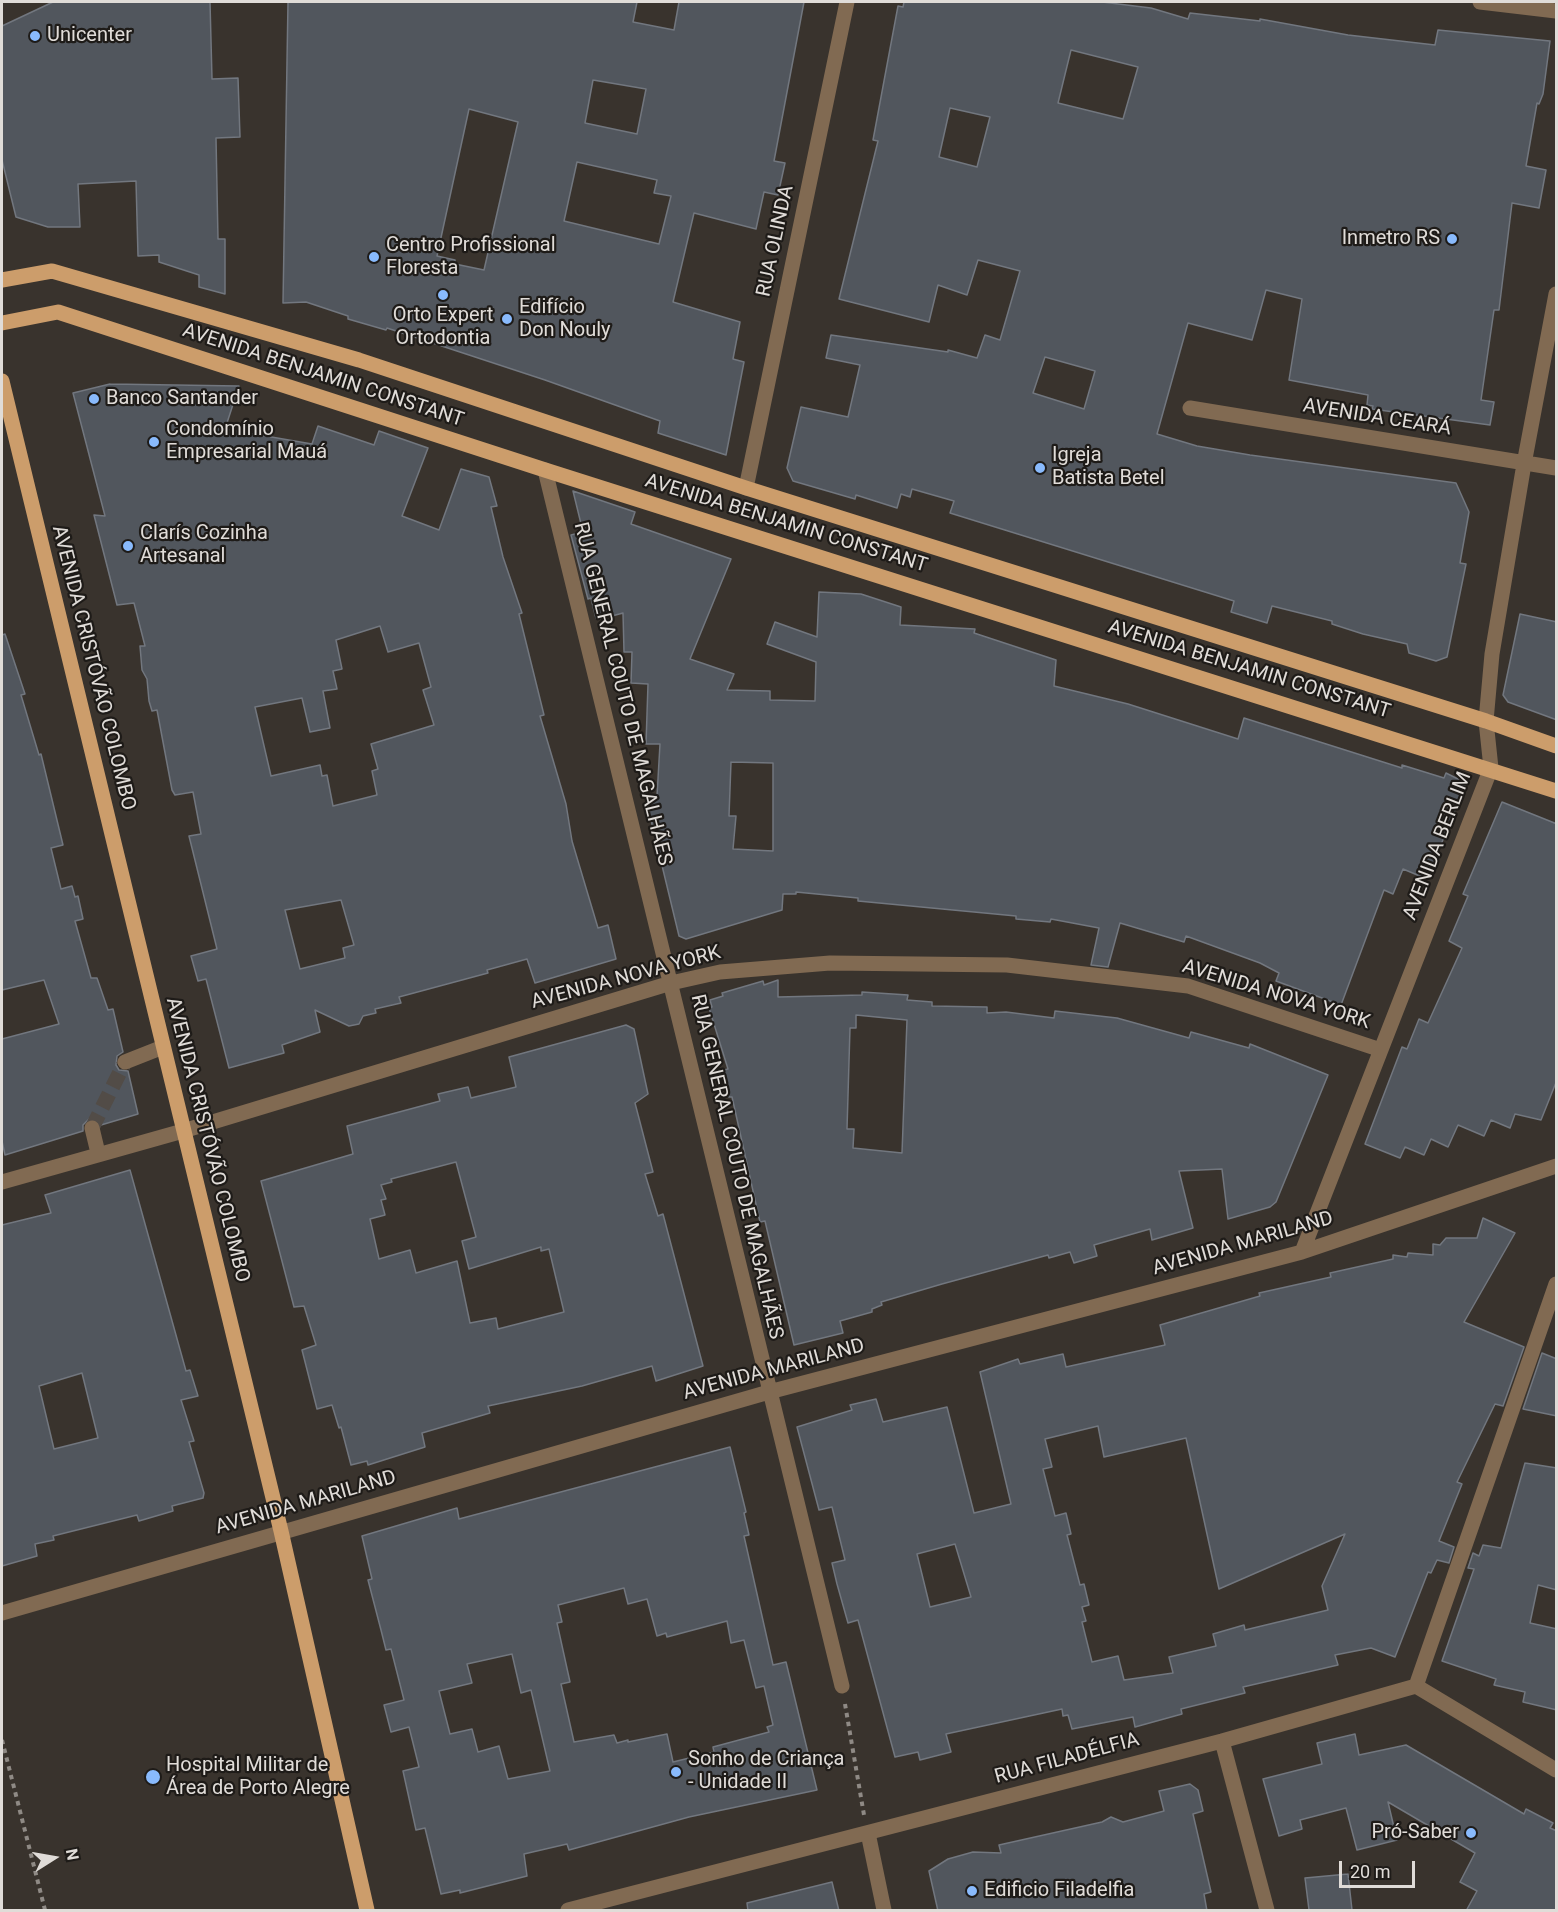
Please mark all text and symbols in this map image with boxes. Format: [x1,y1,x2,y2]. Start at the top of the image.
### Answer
place label: Unicenter [47,24,132,48]
marker: Unicenter [28,29,42,43]
street label: RUA OLINDA [752,183,800,299]
place label: Inmetro RS [1342,227,1440,251]
marker: Inmetro RS [1445,232,1459,246]
place label: Centro Profissional Floresta [386,234,556,281]
marker: Centro Profissional Floresta [367,250,381,264]
marker: Orto Expert Ortodontia [436,288,450,302]
place label: Edifício Don Nouly [519,296,611,343]
place label: Orto Expert Ortodontia [393,304,493,351]
marker: Edifício Don Nouly [500,312,514,326]
street label: AVENIDA BENJAMIN CONSTANT [179,319,467,433]
place label: Banco Santander [106,387,258,411]
marker: Banco Santander [87,392,101,406]
street label: AVENIDA CEARÁ [1301,394,1453,442]
place label: Condomínio Empresarial Mauá [166,418,327,465]
marker: Condomínio Empresarial Mauá [147,435,161,449]
place label: Igreja Batista Betel [1052,444,1165,491]
marker: Igreja Batista Betel [1033,461,1047,475]
street label: AVENIDA BENJAMIN CONSTANT [642,470,930,578]
street label: RUA GENERAL COUTO DE MAGALHÃES [568,520,676,868]
place label: Clarís Cozinha Artesanal [140,522,268,569]
street label: AVENIDA CRISTÓVÃO COLOMBO [46,523,140,813]
marker: Clarís Cozinha Artesanal [121,539,135,553]
street label: AVENIDA BENJAMIN CONSTANT [1105,616,1393,724]
street label: AVENIDA BERLIM [1399,769,1477,923]
street label: AVENIDA NOVA YORK [529,941,723,1015]
street label: AVENIDA NOVA YORK [1179,955,1373,1035]
street label: RUA GENERAL COUTO DE MAGALHÃES [685,992,787,1342]
street label: AVENIDA CRISTÓVÃO COLOMBO [160,995,254,1285]
street label: AVENIDA MARILAND [1150,1207,1336,1281]
street label: AVENIDA MARILAND [681,1334,867,1406]
street label: AVENIDA MARILAND [213,1466,399,1540]
street label: RUA FILADÉLFIA [992,1728,1142,1790]
place label: Sonho de Criança - Unidade II [688,1748,844,1795]
place label: Hospital Militar de Área de Porto Alegre [166,1754,350,1801]
marker: Sonho de Criança - Unidade II [669,1765,683,1779]
marker: Hospital Militar de Área de Porto Alegre [144,1768,162,1786]
place label: Pró-Saber [1372,1821,1459,1845]
marker: Pró-Saber [1464,1826,1478,1840]
north arrow [24,1828,84,1888]
text: N [62,1847,83,1862]
scale bar [1342,1849,1418,1887]
text: 20 m [1350,1861,1390,1882]
place label: Edificio Filadelfia [984,1879,1134,1903]
marker: Edificio Filadelfia [965,1884,979,1898]

